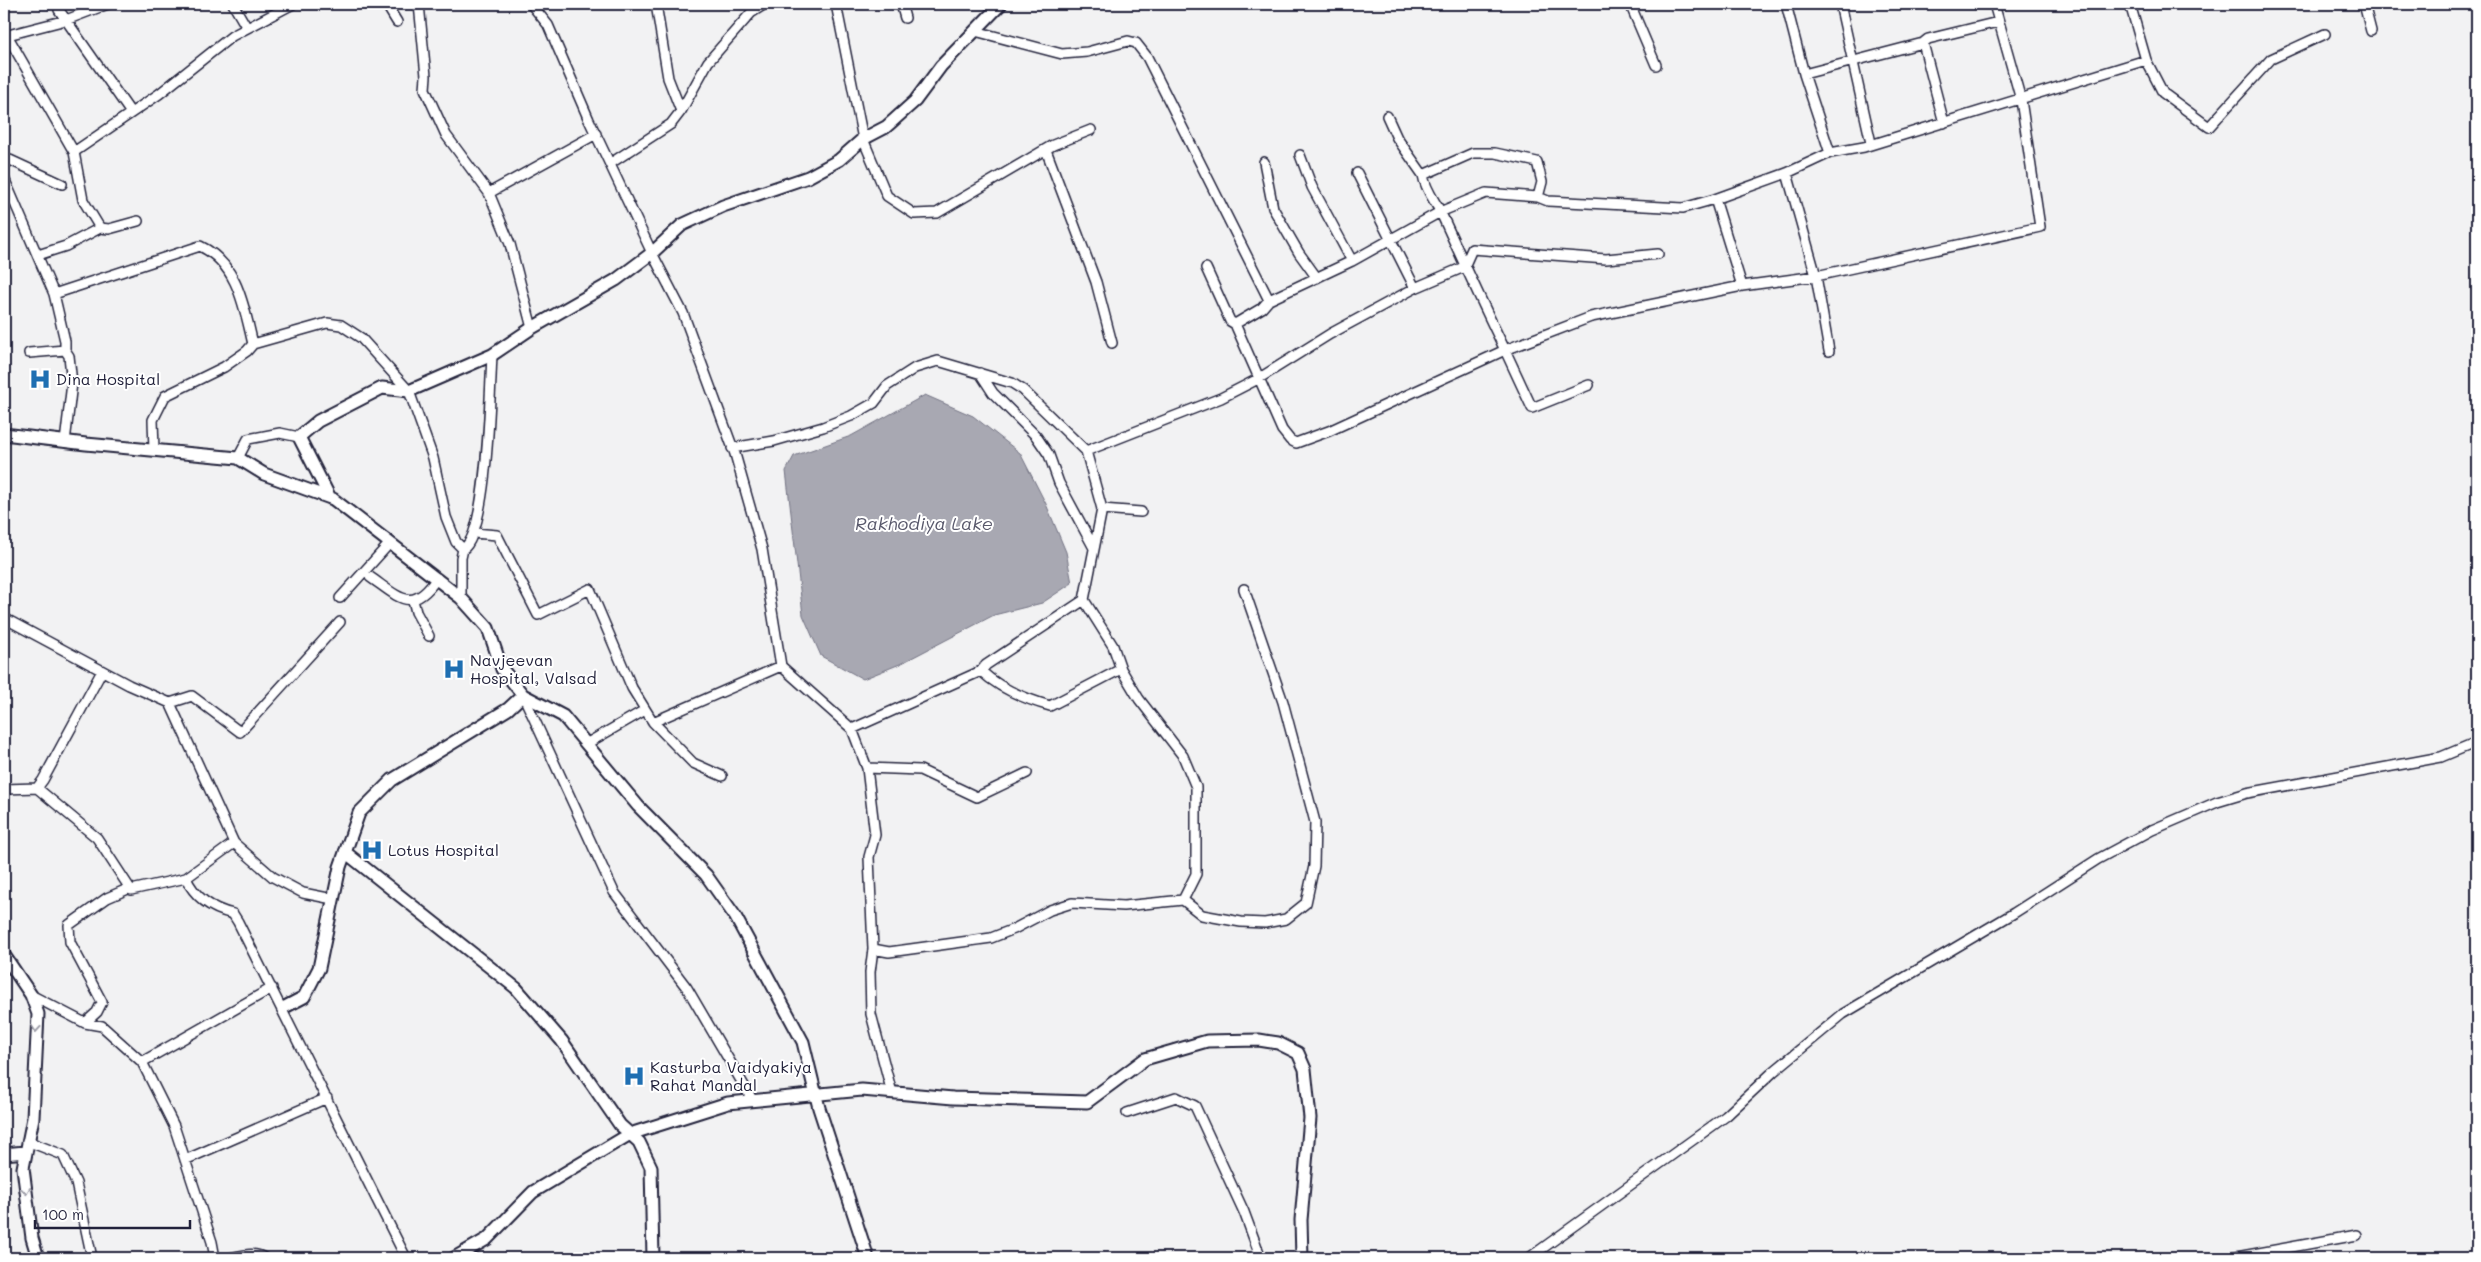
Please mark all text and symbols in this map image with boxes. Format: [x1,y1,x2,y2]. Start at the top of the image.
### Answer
hospital icon: Dina Hospital [27,366,53,392]
place label: Dina Hospital [56,368,160,389]
water label: Rakhodiya Lake [855,511,993,535]
place label: Navjeevan Hospital, Valsad [470,649,597,688]
hospital icon: Navjeevan Hospital, Valsad [441,656,467,682]
hospital icon: Lotus Hospital [359,837,385,863]
place label: Lotus Hospital [388,839,499,860]
one-way arrow [31,1026,42,1034]
place label: Kasturba Vaidyakiya Rahat Mandal [650,1056,812,1095]
hospital icon: Kasturba Vaidyakiya Rahat Mandal [621,1063,647,1089]
one-way arrow [20,1187,31,1195]
scale bar [35,1197,190,1229]
text: 100 m [42,1204,84,1224]

